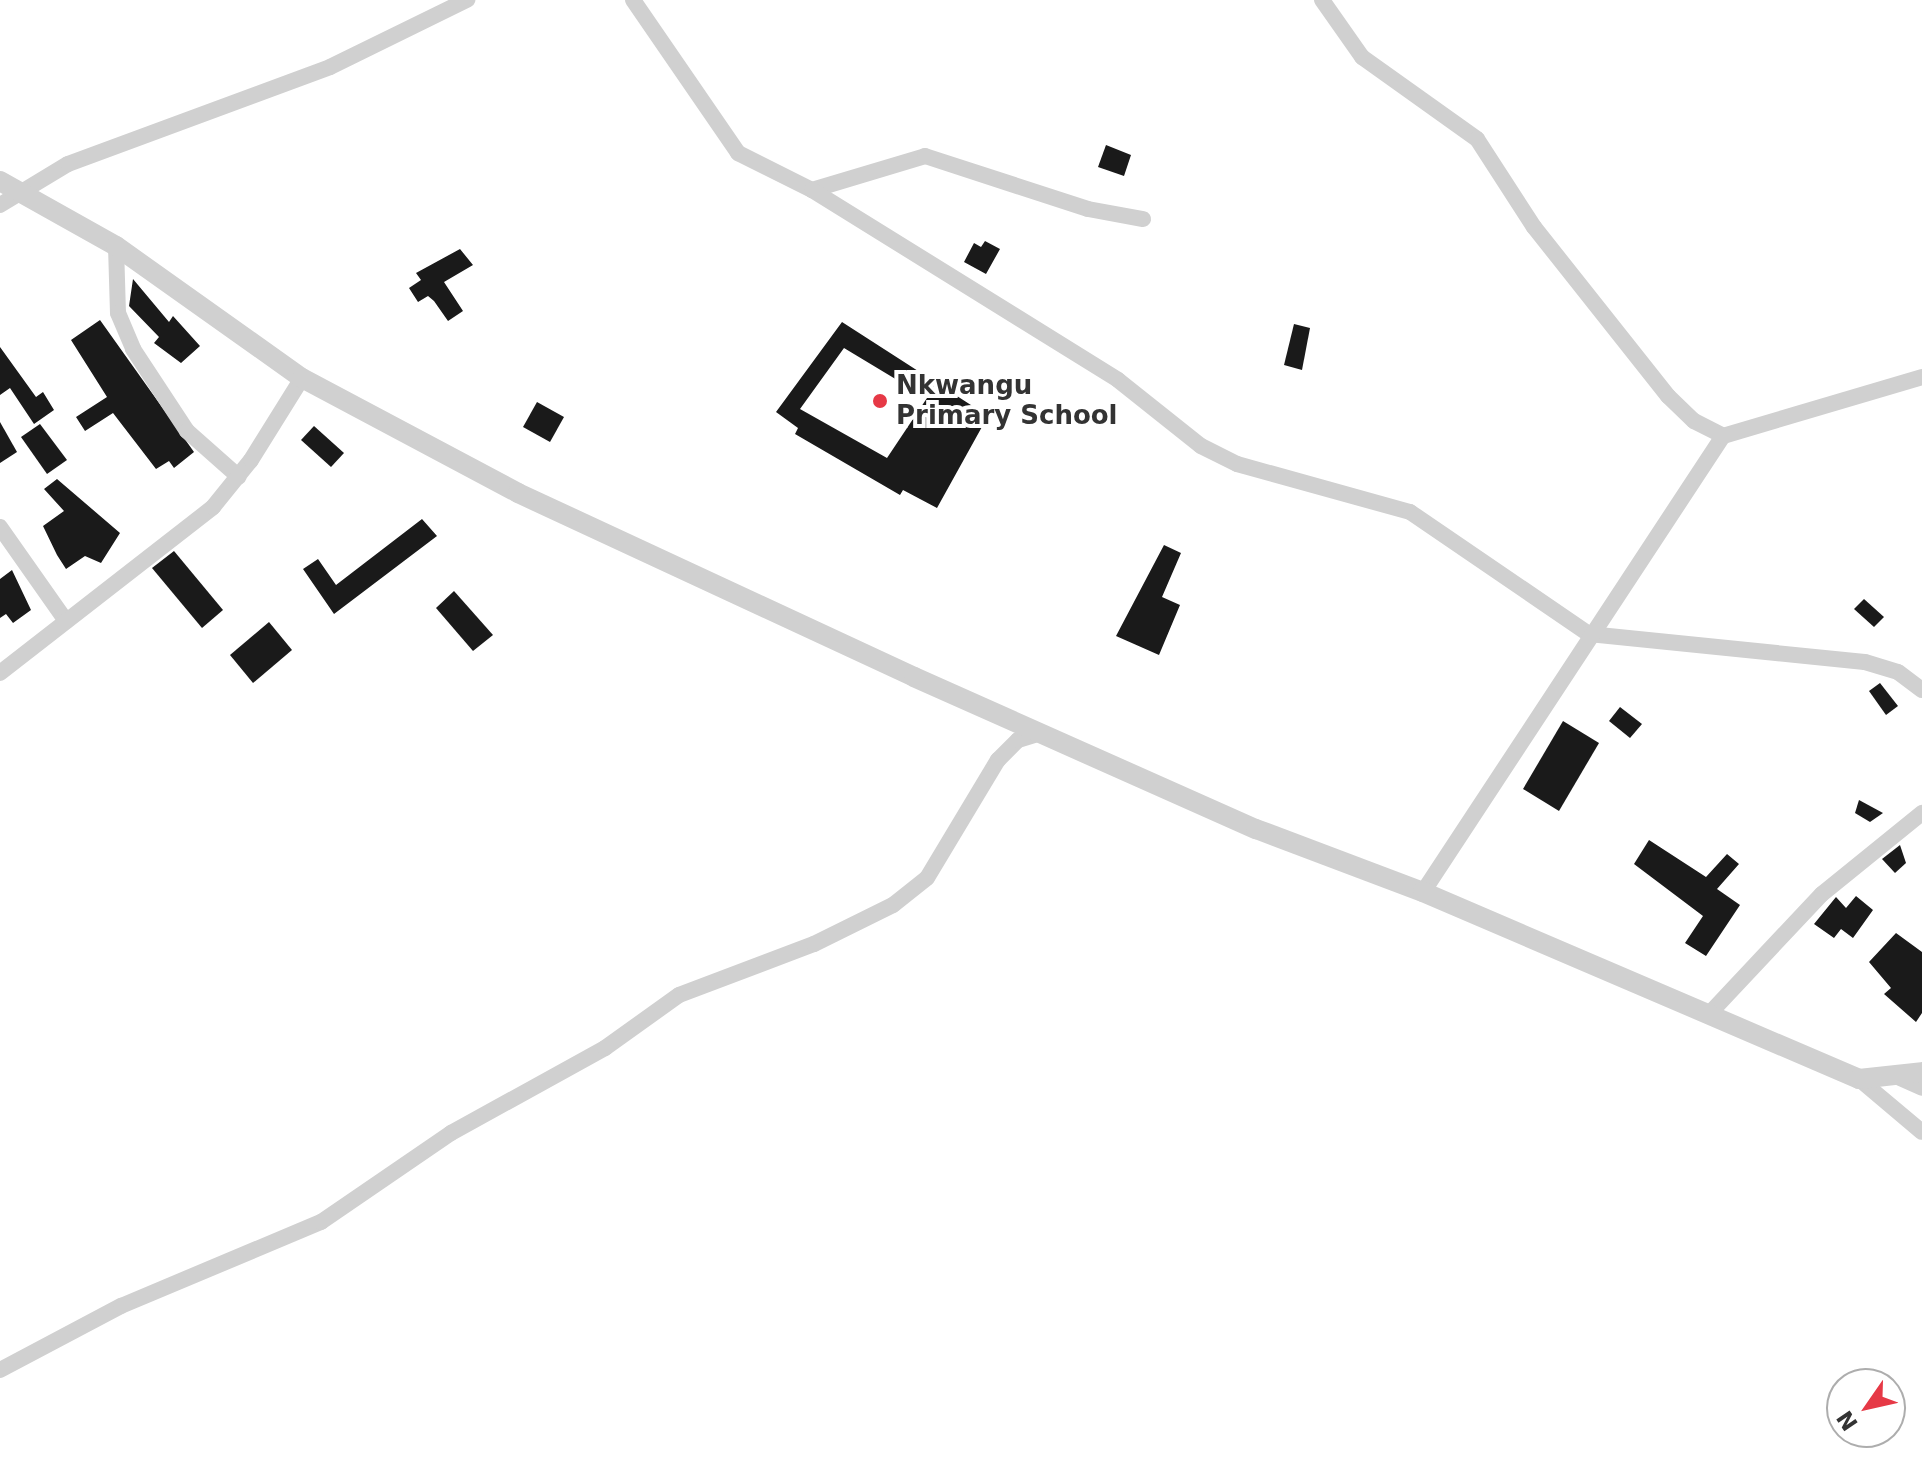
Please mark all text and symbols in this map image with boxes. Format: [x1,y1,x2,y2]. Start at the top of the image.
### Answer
place label: Nkwangu Primary School [896,370,1118,432]
marker: Nkwangu Primary School [871,392,889,410]
north arrow [1826,1368,1906,1448]
text: N [1832,1406,1863,1435]

